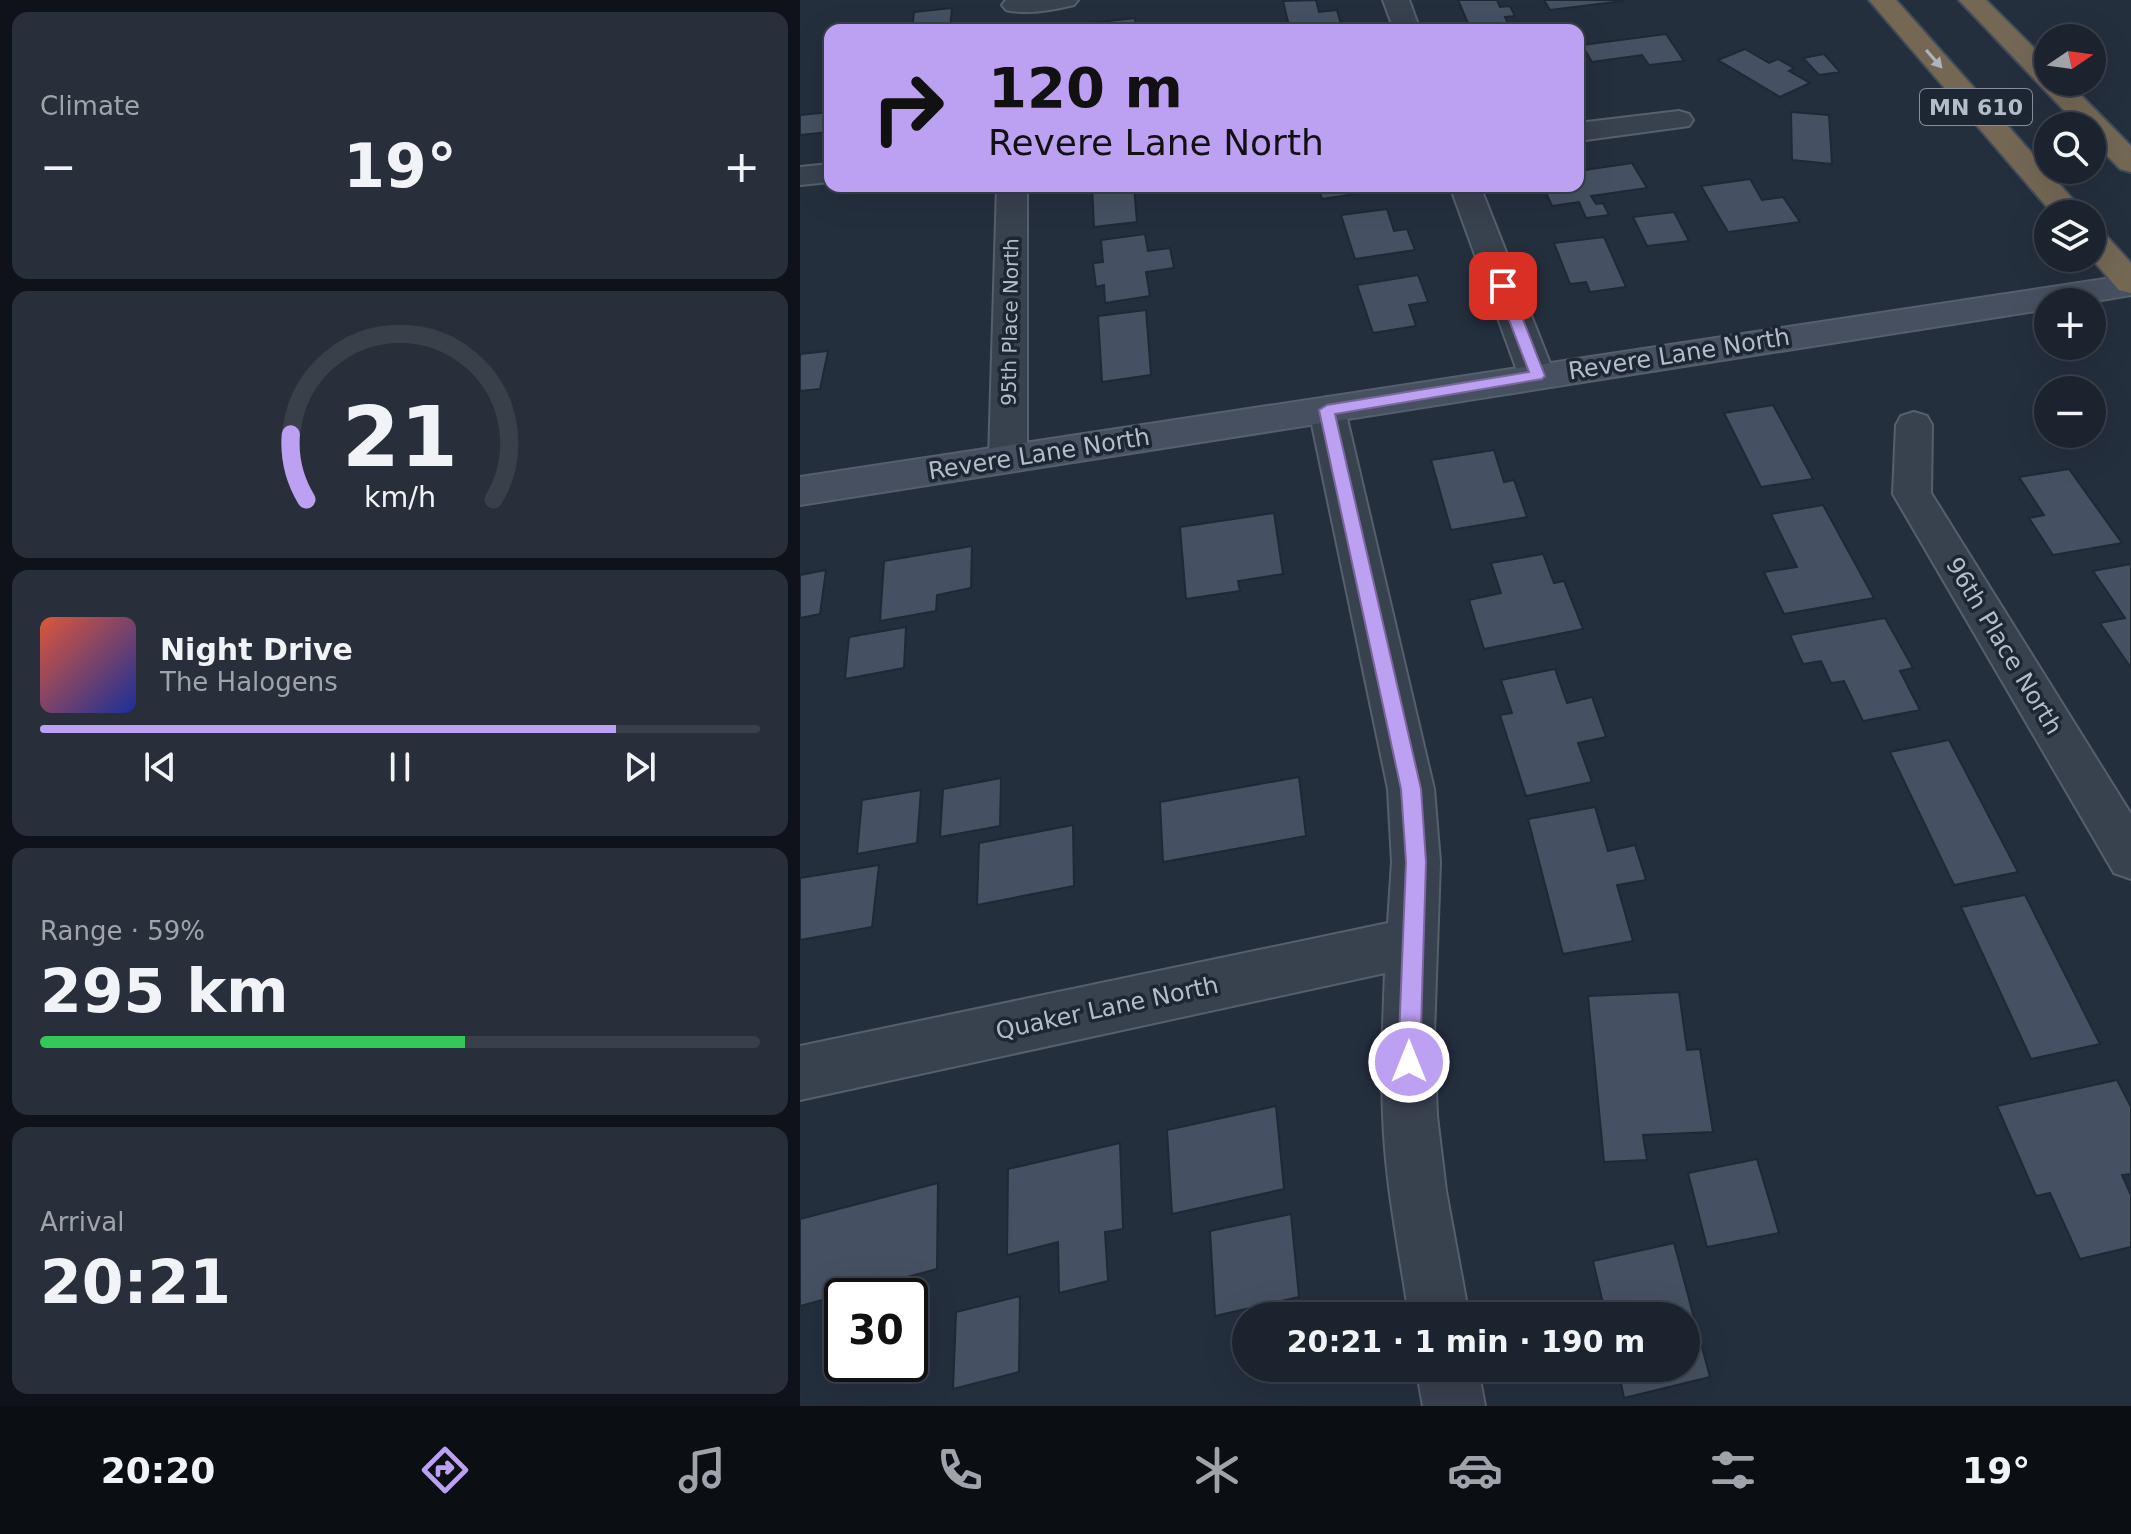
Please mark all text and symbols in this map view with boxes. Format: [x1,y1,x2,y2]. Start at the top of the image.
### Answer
north arrow [2034,24,2106,96]
map controls [2034,24,2106,448]
one-way arrow [1925,48,1942,68]
text: 120 m [988,55,1183,120]
icon: right [856,56,960,160]
road number: MN 610 [1920,89,2032,125]
text: Climate [40,91,140,121]
button: search [2034,112,2106,184]
text: Revere Lane North [988,122,1324,163]
text: 19° [343,131,457,201]
text: − [40,141,77,192]
text: + [723,141,760,192]
button: layers [2034,200,2106,272]
street label: 95th Place North [997,238,1023,406]
pin [1469,252,1537,320]
icon: arrive [1481,264,1525,308]
button: + [2034,288,2106,360]
street label: Revere Lane North [1566,323,1792,385]
button: − [2034,376,2106,448]
text: 21 [342,389,458,486]
street label: Revere Lane North [926,423,1152,485]
text: km/h [364,480,436,514]
street label: 96th Place North [1940,552,2068,740]
text: Night Drive [160,632,353,667]
text: The Halogens [160,667,338,697]
icon: previous [138,745,182,789]
icon: pause [378,745,422,789]
icon: next [618,745,662,789]
text: Range · 59% [40,916,205,946]
text: 295 km [40,956,289,1026]
street label: Quaker Lane North [993,971,1221,1045]
position arrow [1367,1020,1451,1104]
text: Arrival [40,1207,124,1237]
text: 20:21 [40,1247,231,1317]
speed limit sign: 30 [824,1278,928,1382]
text: 20:21 · 1 min · 190 m [1287,1324,1645,1359]
icon: directions [417,1442,473,1498]
icon: music [674,1442,730,1498]
icon: phone [932,1442,988,1498]
icon: climate [1189,1442,1245,1498]
icon: car [1447,1442,1503,1498]
icon: filters [1705,1442,1761,1498]
text: 20:20 [101,1450,215,1491]
text: 19° [1962,1450,2030,1491]

